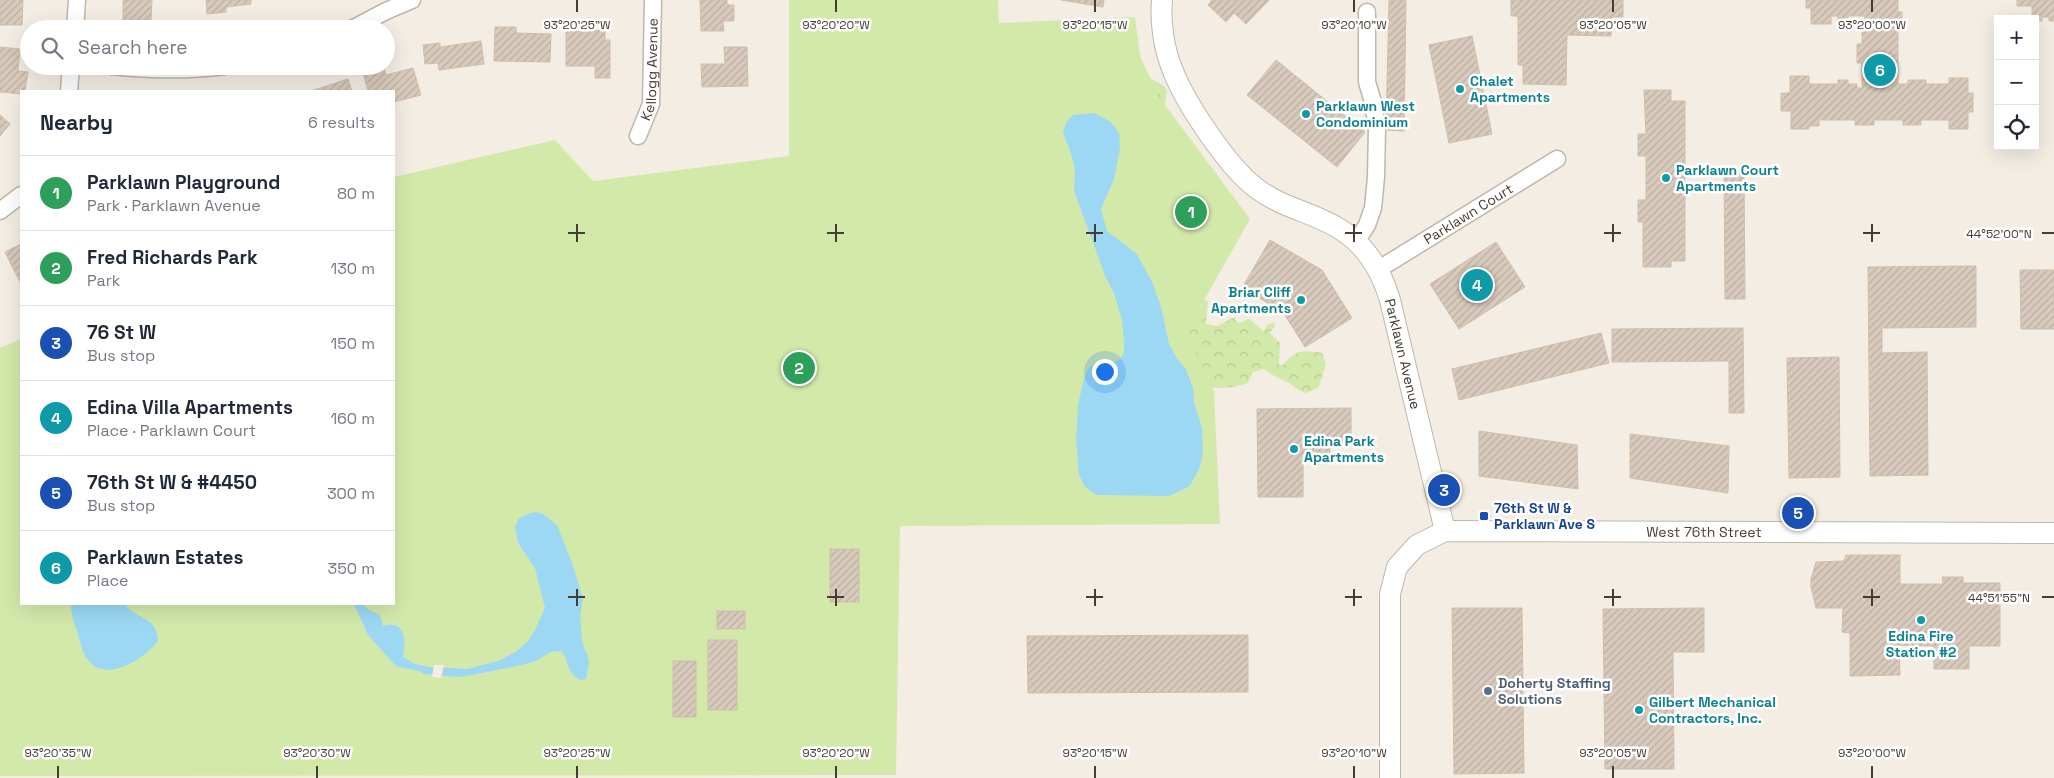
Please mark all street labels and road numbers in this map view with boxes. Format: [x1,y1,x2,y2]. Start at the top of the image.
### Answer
street label: Kellogg Avenue [636,18,662,123]
street label: Parklawn Court [1420,179,1516,248]
street label: Parklawn Avenue [1381,297,1425,411]
street label: West 76th Street [1646,523,1762,541]

